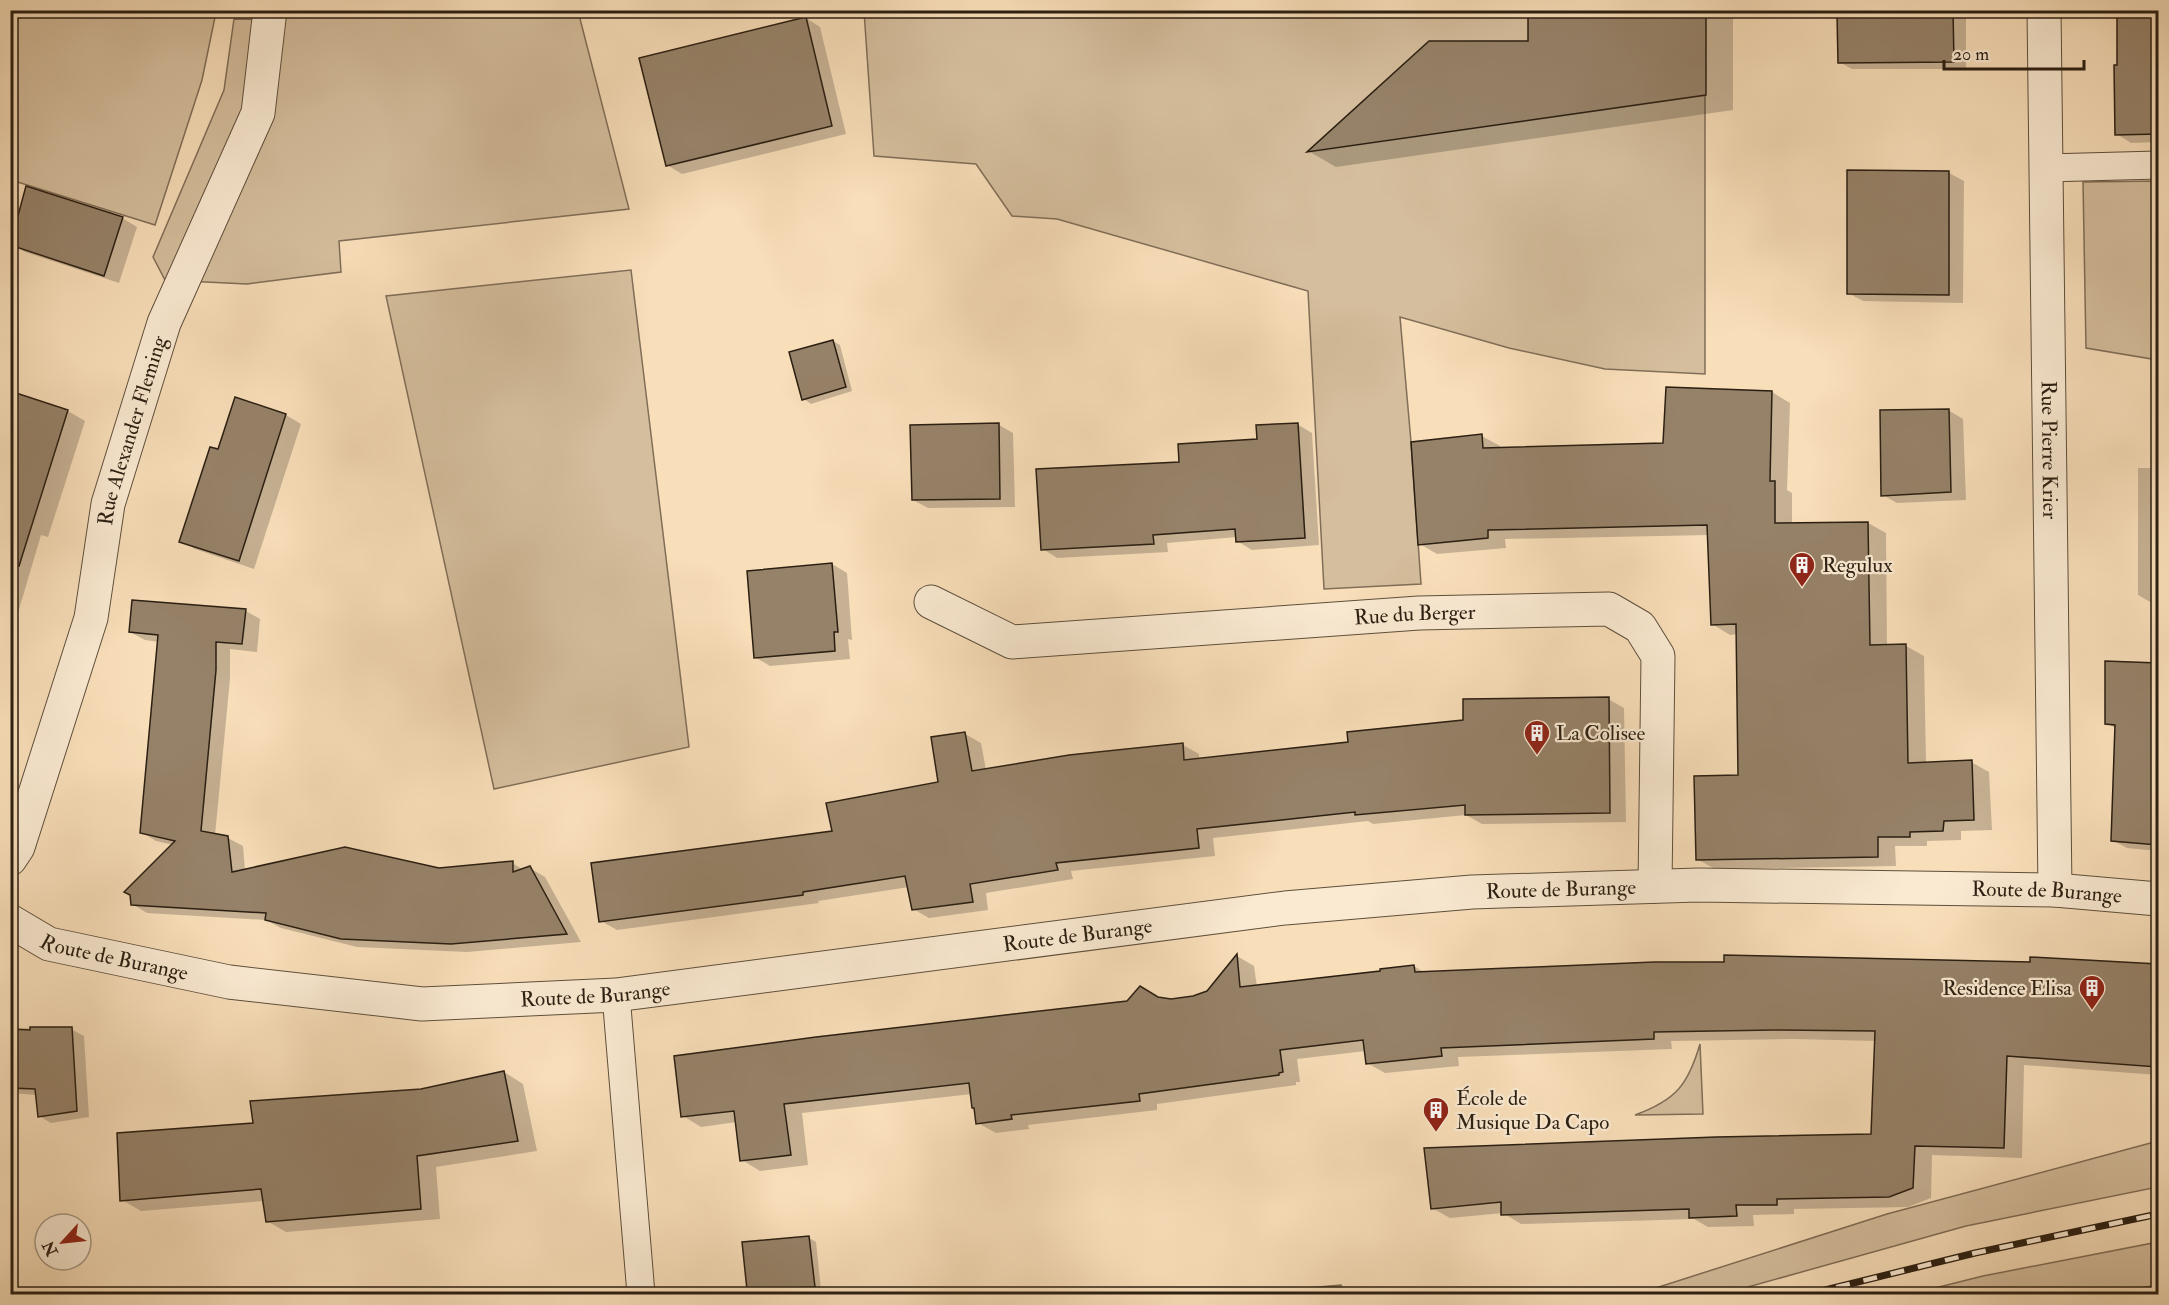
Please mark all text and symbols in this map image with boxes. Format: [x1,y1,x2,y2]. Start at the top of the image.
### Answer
scale bar [1944,33,2084,71]
text: 20 m [1953,43,1989,66]
street label: Rue Alexander Fleming [92,332,173,527]
street label: Rue Pierre Krier [2035,380,2063,520]
building icon: Regulux [1787,550,1817,588]
place label: Regulux [1822,552,1893,579]
street label: Rue du Berger [1353,599,1476,632]
building icon: La Colisee [1522,718,1552,756]
place label: La Colisee [1556,720,1646,747]
street label: Route de Burange [1485,874,1637,906]
street label: Route de Burange [1971,876,2123,910]
street label: Route de Burange [1001,912,1154,959]
street label: Route de Burange [35,928,191,987]
building icon: Residence Elisa [2077,973,2107,1011]
street label: Route de Burange [520,975,672,1013]
place label: Residence Elisa [1942,975,2072,1002]
place label: École de Musique Da Capo [1456,1085,1609,1136]
building icon: École de Musique Da Capo [1421,1095,1451,1133]
north arrow [33,1212,93,1272]
text: N [38,1237,63,1260]

